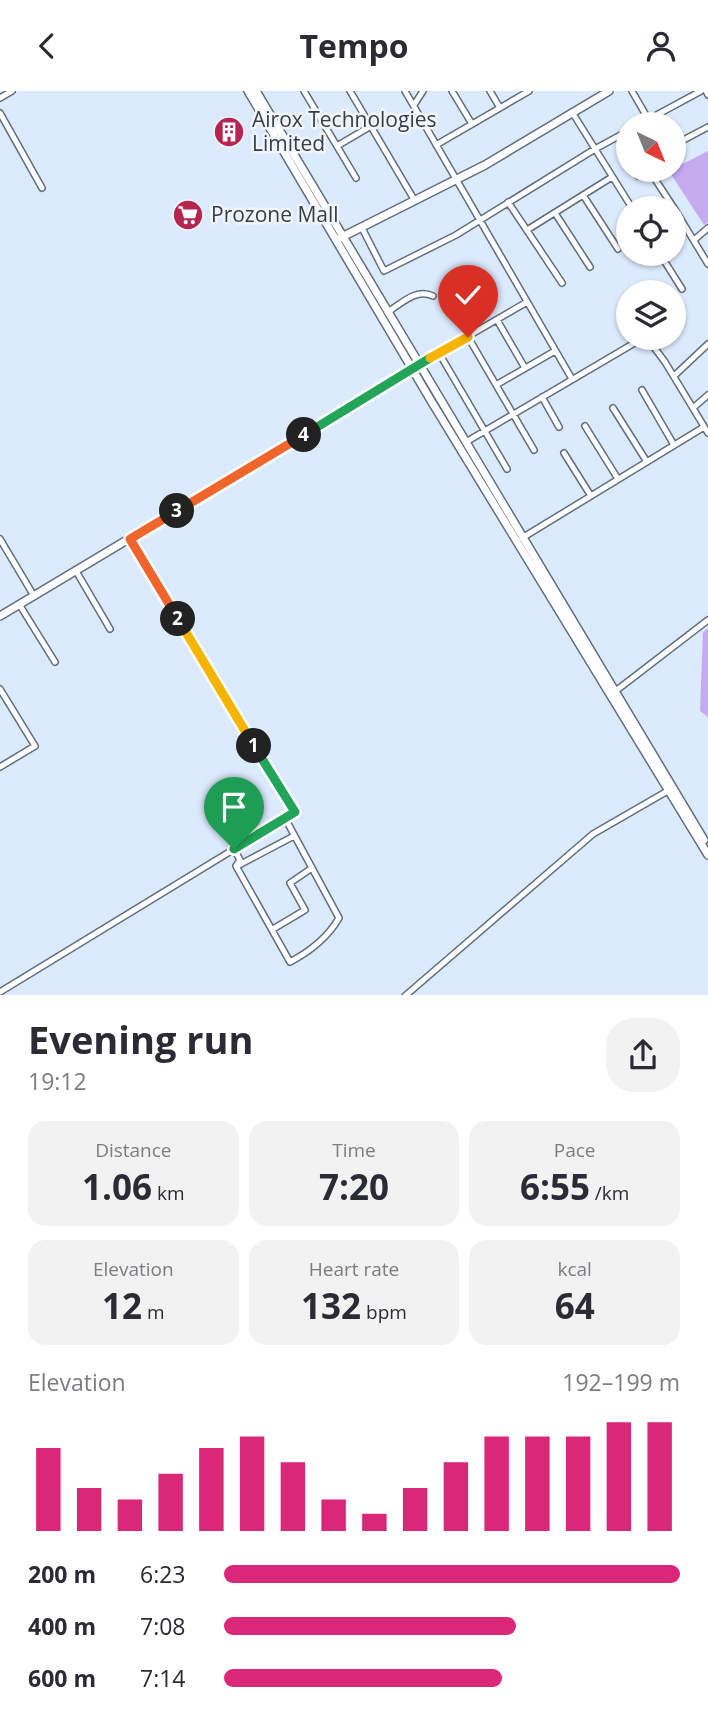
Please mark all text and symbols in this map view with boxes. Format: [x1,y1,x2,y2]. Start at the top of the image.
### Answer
text: Tempo [300,24,408,67]
icon: back [28,27,66,65]
icon: person [642,27,680,65]
place label: Airox Technologies Limited [252,105,437,157]
north arrow [616,112,686,182]
map controls [616,112,686,350]
building icon: Airox Technologies Limited [212,115,246,149]
button: locate [616,196,686,266]
supermarket icon: Prozone Mall [171,198,205,232]
place label: Prozone Mall [211,200,339,228]
pin [438,265,498,337]
icon: check [449,276,487,314]
button: layers [616,280,686,350]
pin: 4 [286,417,322,453]
text: 4 [298,421,309,447]
pin: 3 [160,493,194,529]
text: 3 [171,497,182,523]
pin: 2 [160,601,196,637]
text: 2 [172,605,183,631]
pin: 1 [236,729,272,763]
text: 1 [248,732,259,758]
pin [204,777,264,849]
icon: arrive [215,788,253,826]
text: Evening run [28,1013,253,1065]
button: share [606,1018,680,1092]
text: 19:12 [28,1065,87,1097]
text: Distance [95,1137,172,1163]
text: Time [332,1137,376,1163]
text: Pace [554,1137,596,1163]
text: 1.06 [82,1163,152,1210]
text: 7:20 [319,1163,389,1210]
text: 6:55 [520,1163,590,1210]
text: km [152,1180,185,1206]
text: /km [590,1180,629,1206]
text: Elevation [93,1256,174,1282]
text: Heart rate [309,1256,399,1282]
text: kcal [557,1256,592,1282]
text: 12 [102,1282,142,1329]
text: 132 [301,1282,361,1329]
text: 64 [555,1282,595,1329]
text: m [142,1299,165,1325]
text: bpm [361,1299,407,1325]
text: Elevation [28,1366,126,1398]
text: 192–199 m [562,1366,680,1398]
text: 200 m [28,1558,96,1590]
text: 6:23 [140,1558,186,1590]
text: 400 m [28,1610,96,1642]
text: 7:08 [140,1610,186,1642]
text: 600 m [28,1662,96,1694]
text: 7:14 [140,1662,186,1694]

